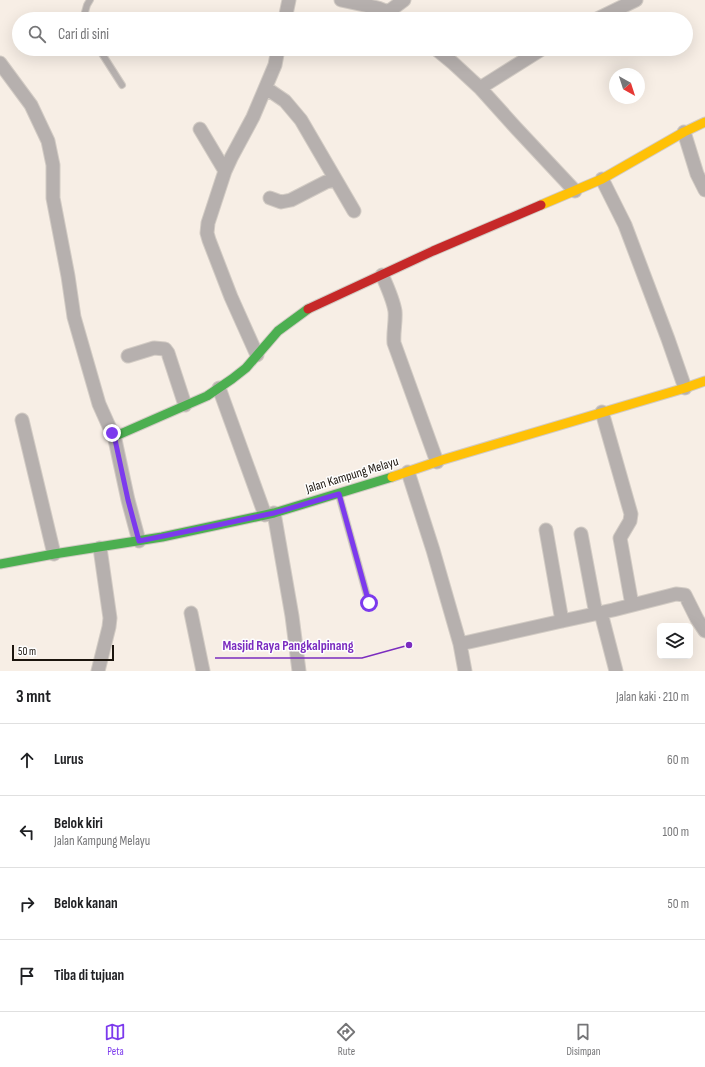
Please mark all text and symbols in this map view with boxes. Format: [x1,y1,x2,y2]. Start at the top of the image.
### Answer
search box [12,12,693,56]
icon: search [26,23,48,45]
text: Cari di sini [58,25,109,44]
north arrow [609,68,645,104]
route end [103,424,121,442]
street label: Jalan Kampung Melayu [303,453,400,497]
route start [360,594,378,612]
map controls [657,623,693,659]
button: layers [657,623,693,659]
callout: Masjid Raya Pangkalpinang [215,632,362,658]
text: Masjid Raya Pangkalpinang [222,637,354,654]
scale bar [12,643,114,662]
text: 50 m [18,645,36,658]
text: 3 mnt [16,687,51,707]
text: Jalan kaki · 210 m [616,689,689,705]
icon: ahead [16,749,38,771]
text: Lurus [54,750,83,769]
text: 60 m [667,752,689,768]
text: Belok kiri [54,814,103,833]
icon: left [16,821,38,843]
text: 100 m [662,824,689,840]
text: Jalan Kampung Melayu [54,833,150,849]
icon: right [16,893,38,915]
text: Belok kanan [54,894,118,913]
text: 50 m [668,896,689,912]
icon: arrive [16,965,38,987]
text: Tiba di tujuan [54,966,124,985]
tab: Peta [104,1021,126,1058]
tab: Rute [335,1021,357,1058]
tab: Disimpan [566,1021,600,1058]

